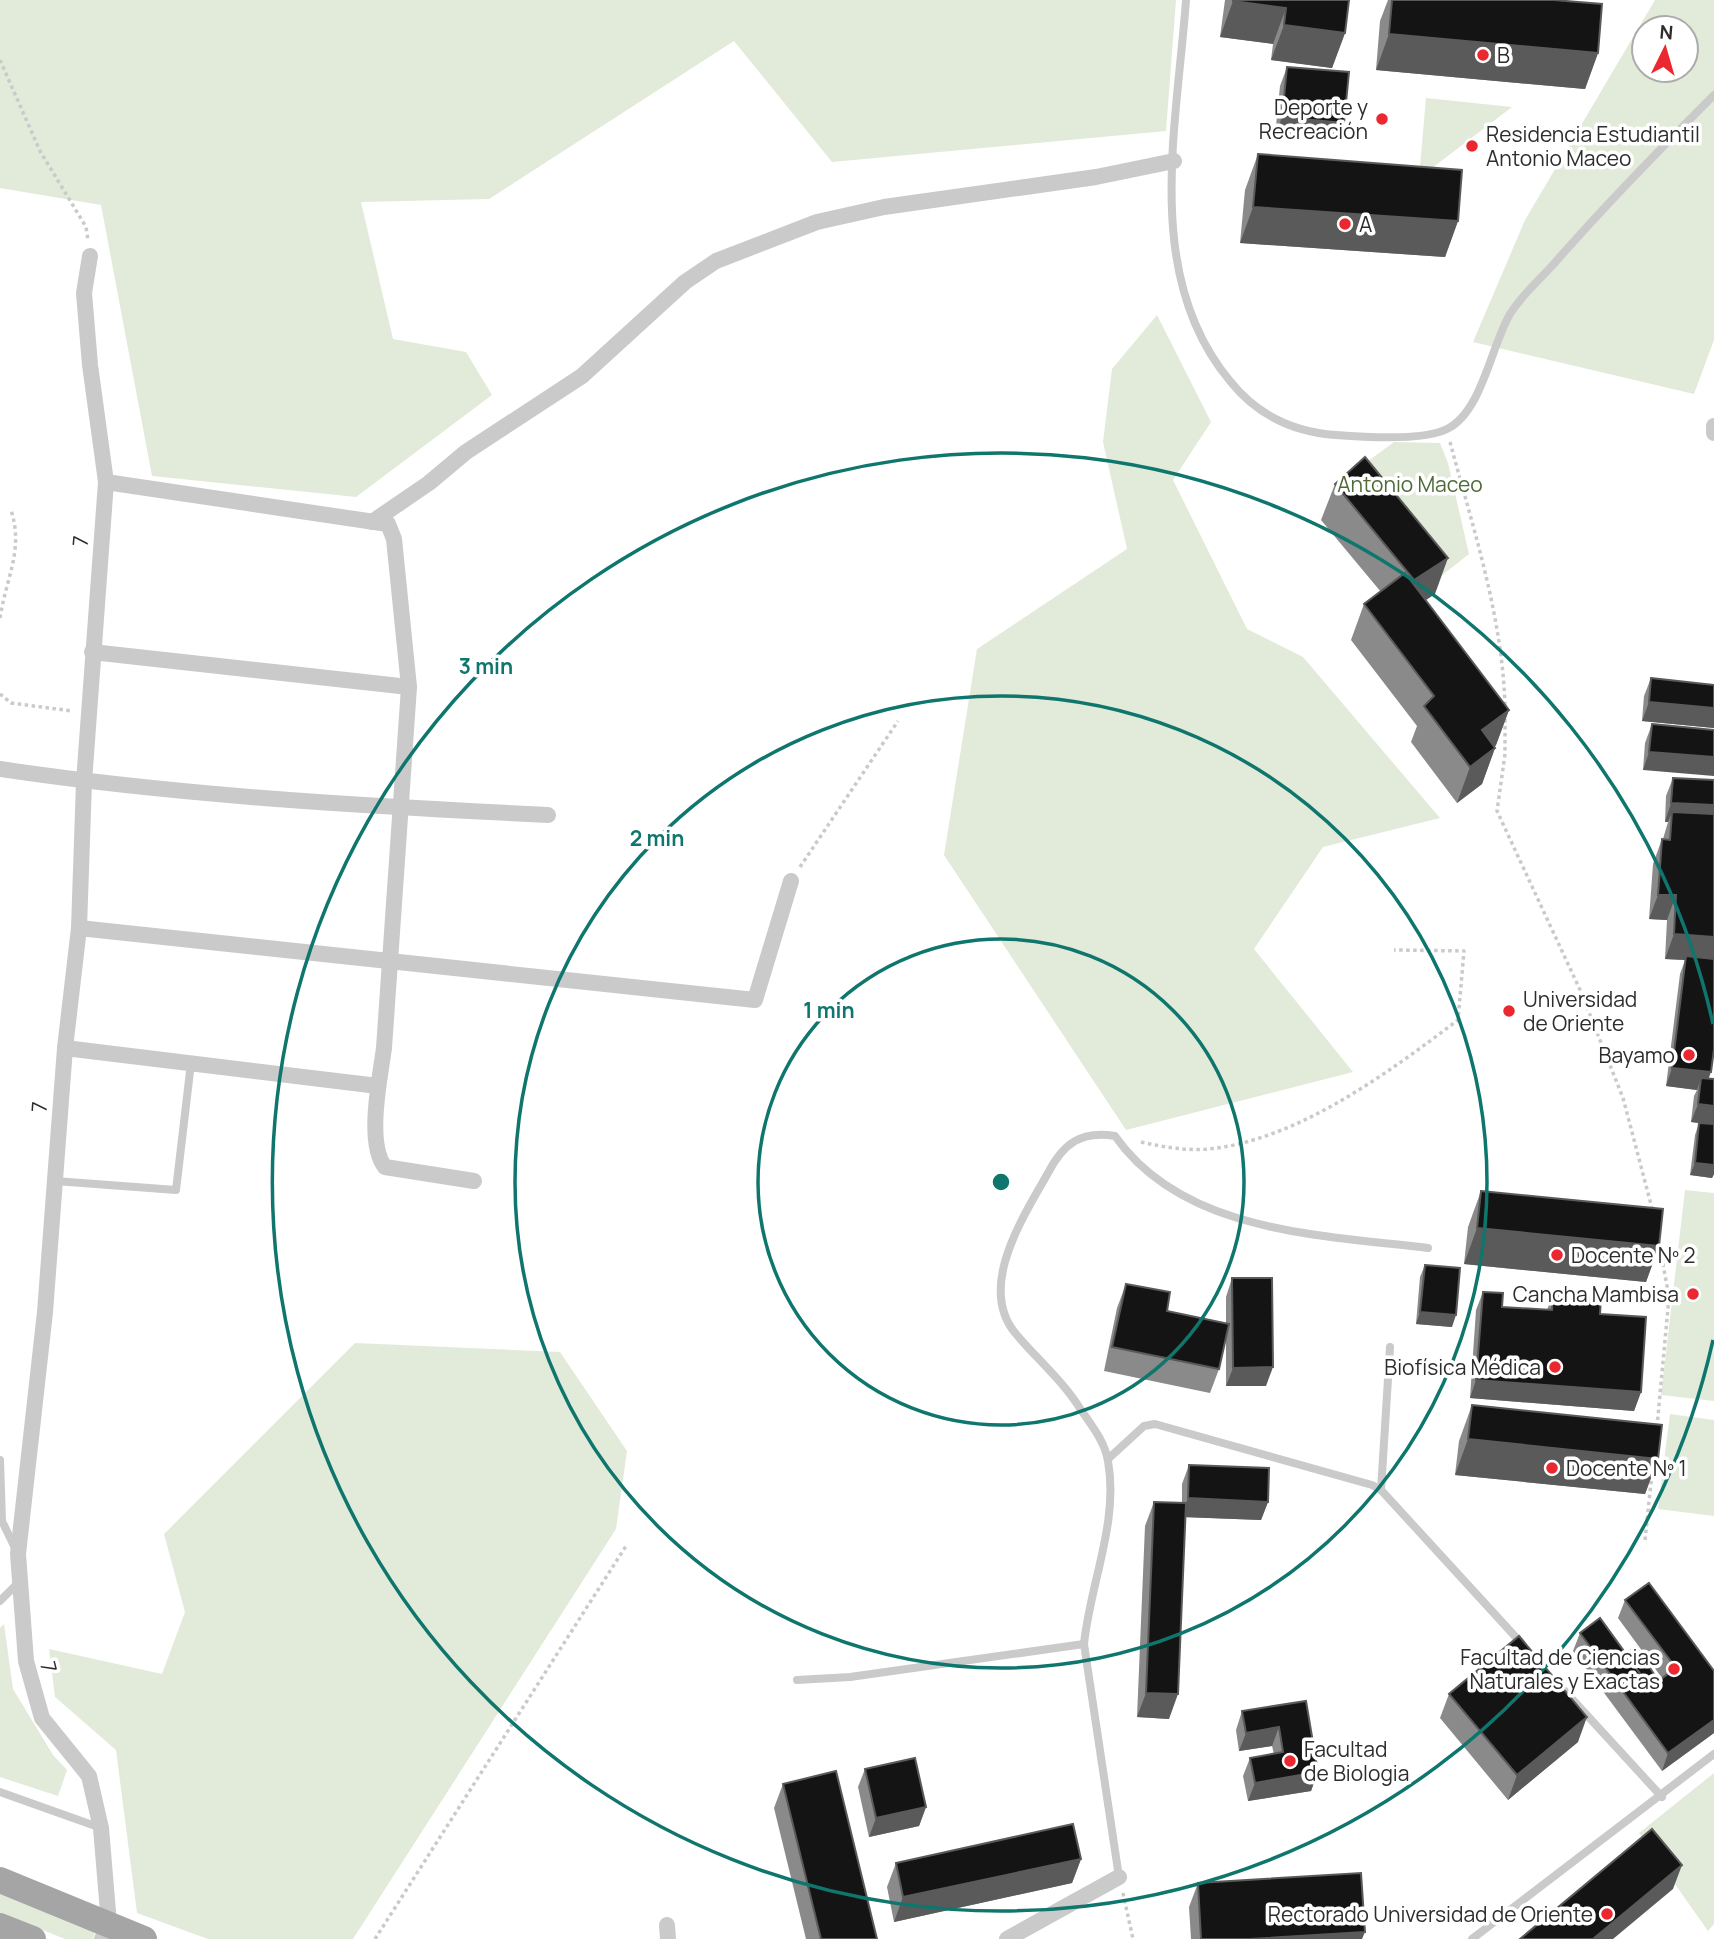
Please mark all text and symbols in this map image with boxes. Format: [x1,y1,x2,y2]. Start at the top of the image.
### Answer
north arrow [1630,14,1700,84]
text: N [1659,19,1674,46]
place label: B [1497,41,1510,69]
marker: B [1475,47,1491,63]
place label: Deporte y Recreación [1259,93,1368,145]
marker: Deporte y Recreación [1374,111,1390,127]
place label: Residencia Estudiantil Antonio Maceo [1486,120,1700,172]
marker: Residencia Estudiantil Antonio Maceo [1464,138,1480,154]
place label: A [1359,210,1372,238]
marker: A [1337,216,1353,232]
park label: Antonio Maceo [1337,470,1483,498]
street label: 7 [66,535,94,547]
text: 3 min [459,652,513,680]
text: 2 min [630,824,684,852]
place label: Universidad de Oriente [1523,985,1637,1037]
text: 1 min [803,996,855,1024]
marker: Universidad de Oriente [1501,1003,1517,1019]
place label: Bayamo [1599,1041,1675,1069]
marker: Bayamo [1681,1047,1697,1063]
street label: 7 [25,1101,53,1113]
centre of rings [989,1170,1013,1194]
place label: Docente Nº 2 [1571,1241,1696,1269]
marker: Docente Nº 2 [1549,1247,1565,1263]
place label: Cancha Mambisa [1513,1280,1679,1308]
marker: Cancha Mambisa [1685,1286,1701,1302]
place label: Biofísica Médica [1384,1353,1541,1381]
marker: Biofísica Médica [1547,1359,1563,1375]
place label: Docente Nº 1 [1566,1454,1687,1482]
marker: Docente Nº 1 [1544,1460,1560,1476]
place label: Facultad de Ciencias Naturales y Exactas [1460,1643,1660,1695]
street label: 7 [34,1658,64,1676]
marker: Facultad de Ciencias Naturales y Exactas [1666,1661,1682,1677]
place label: Facultad de Biologia [1304,1735,1409,1787]
marker: Facultad de Biologia [1282,1753,1298,1769]
place label: Rectorado Universidad de Oriente [1268,1900,1593,1928]
marker: Rectorado Universidad de Oriente [1599,1906,1615,1922]

